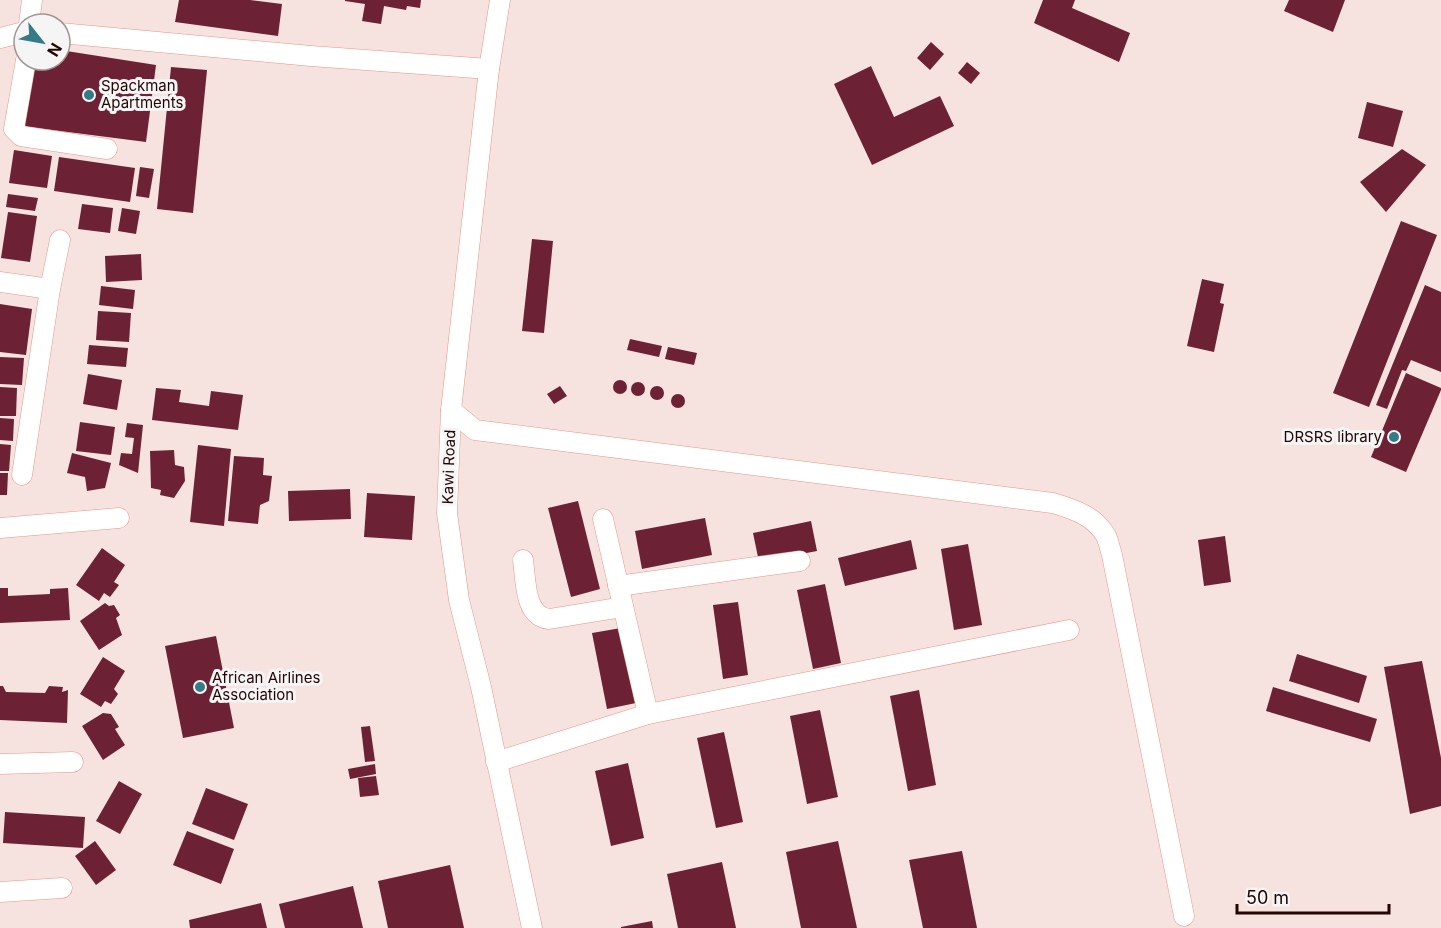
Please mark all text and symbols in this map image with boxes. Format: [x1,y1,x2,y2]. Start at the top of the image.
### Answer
north arrow [12,12,72,72]
text: N [43,39,67,60]
place label: Spackman Apartments [101,76,183,112]
marker: Spackman Apartments [82,88,96,102]
place label: DRSRS library [1284,427,1383,446]
street label: Kawi Road [438,429,459,505]
marker: DRSRS library [1387,430,1401,444]
place label: African Airlines Association [212,668,320,704]
marker: African Airlines Association [193,680,207,694]
scale bar [1237,877,1388,915]
text: 50 m [1246,887,1289,908]

